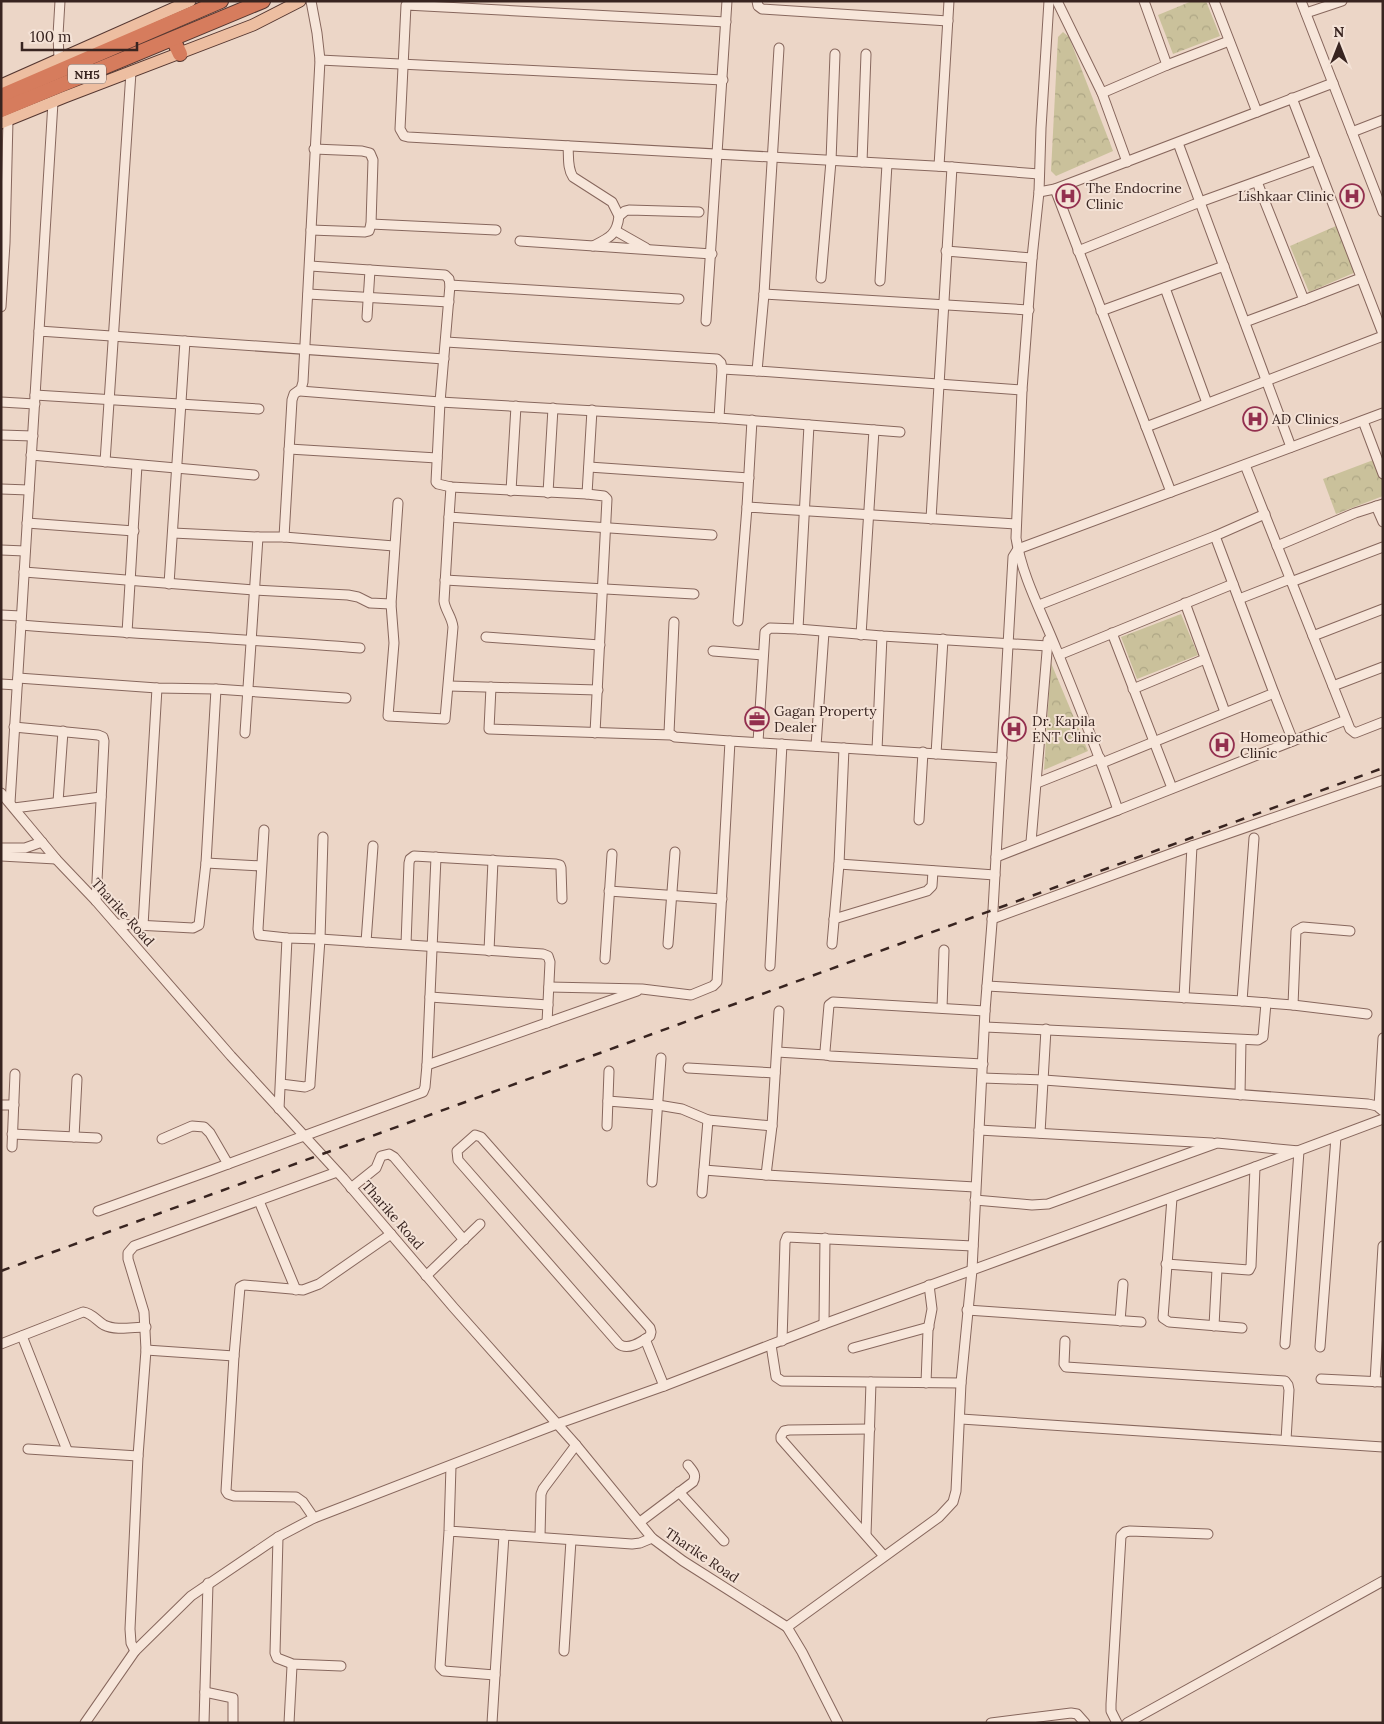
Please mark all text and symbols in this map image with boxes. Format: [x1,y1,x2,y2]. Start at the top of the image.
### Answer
scale bar [22,20,138,52]
north arrow [1314,20,1364,70]
text: N [1334,23,1345,41]
text: 100 m [30,27,71,46]
road number: NH5 [68,64,106,84]
place label: The Endocrine Clinic [1086,179,1182,213]
hospital icon: The Endocrine Clinic [1055,183,1081,209]
hospital icon: Lishkaar Clinic [1339,183,1365,209]
place label: Lishkaar Clinic [1238,187,1334,205]
hospital icon: AD Clinics [1242,406,1268,432]
place label: AD Clinics [1271,410,1339,428]
place label: Gagan Property Dealer [774,702,877,736]
office icon: Gagan Property Dealer [744,706,770,732]
place label: Dr. Kapila ENT Clinic [1032,712,1101,746]
hospital icon: Dr. Kapila ENT Clinic [1001,716,1027,742]
place label: Homeopathic Clinic [1240,728,1328,762]
hospital icon: Homeopathic Clinic [1209,732,1235,758]
street label: Tharike Road [88,874,158,950]
street label: Tharike Road [358,1177,428,1253]
street label: Tharike Road [661,1524,743,1586]

